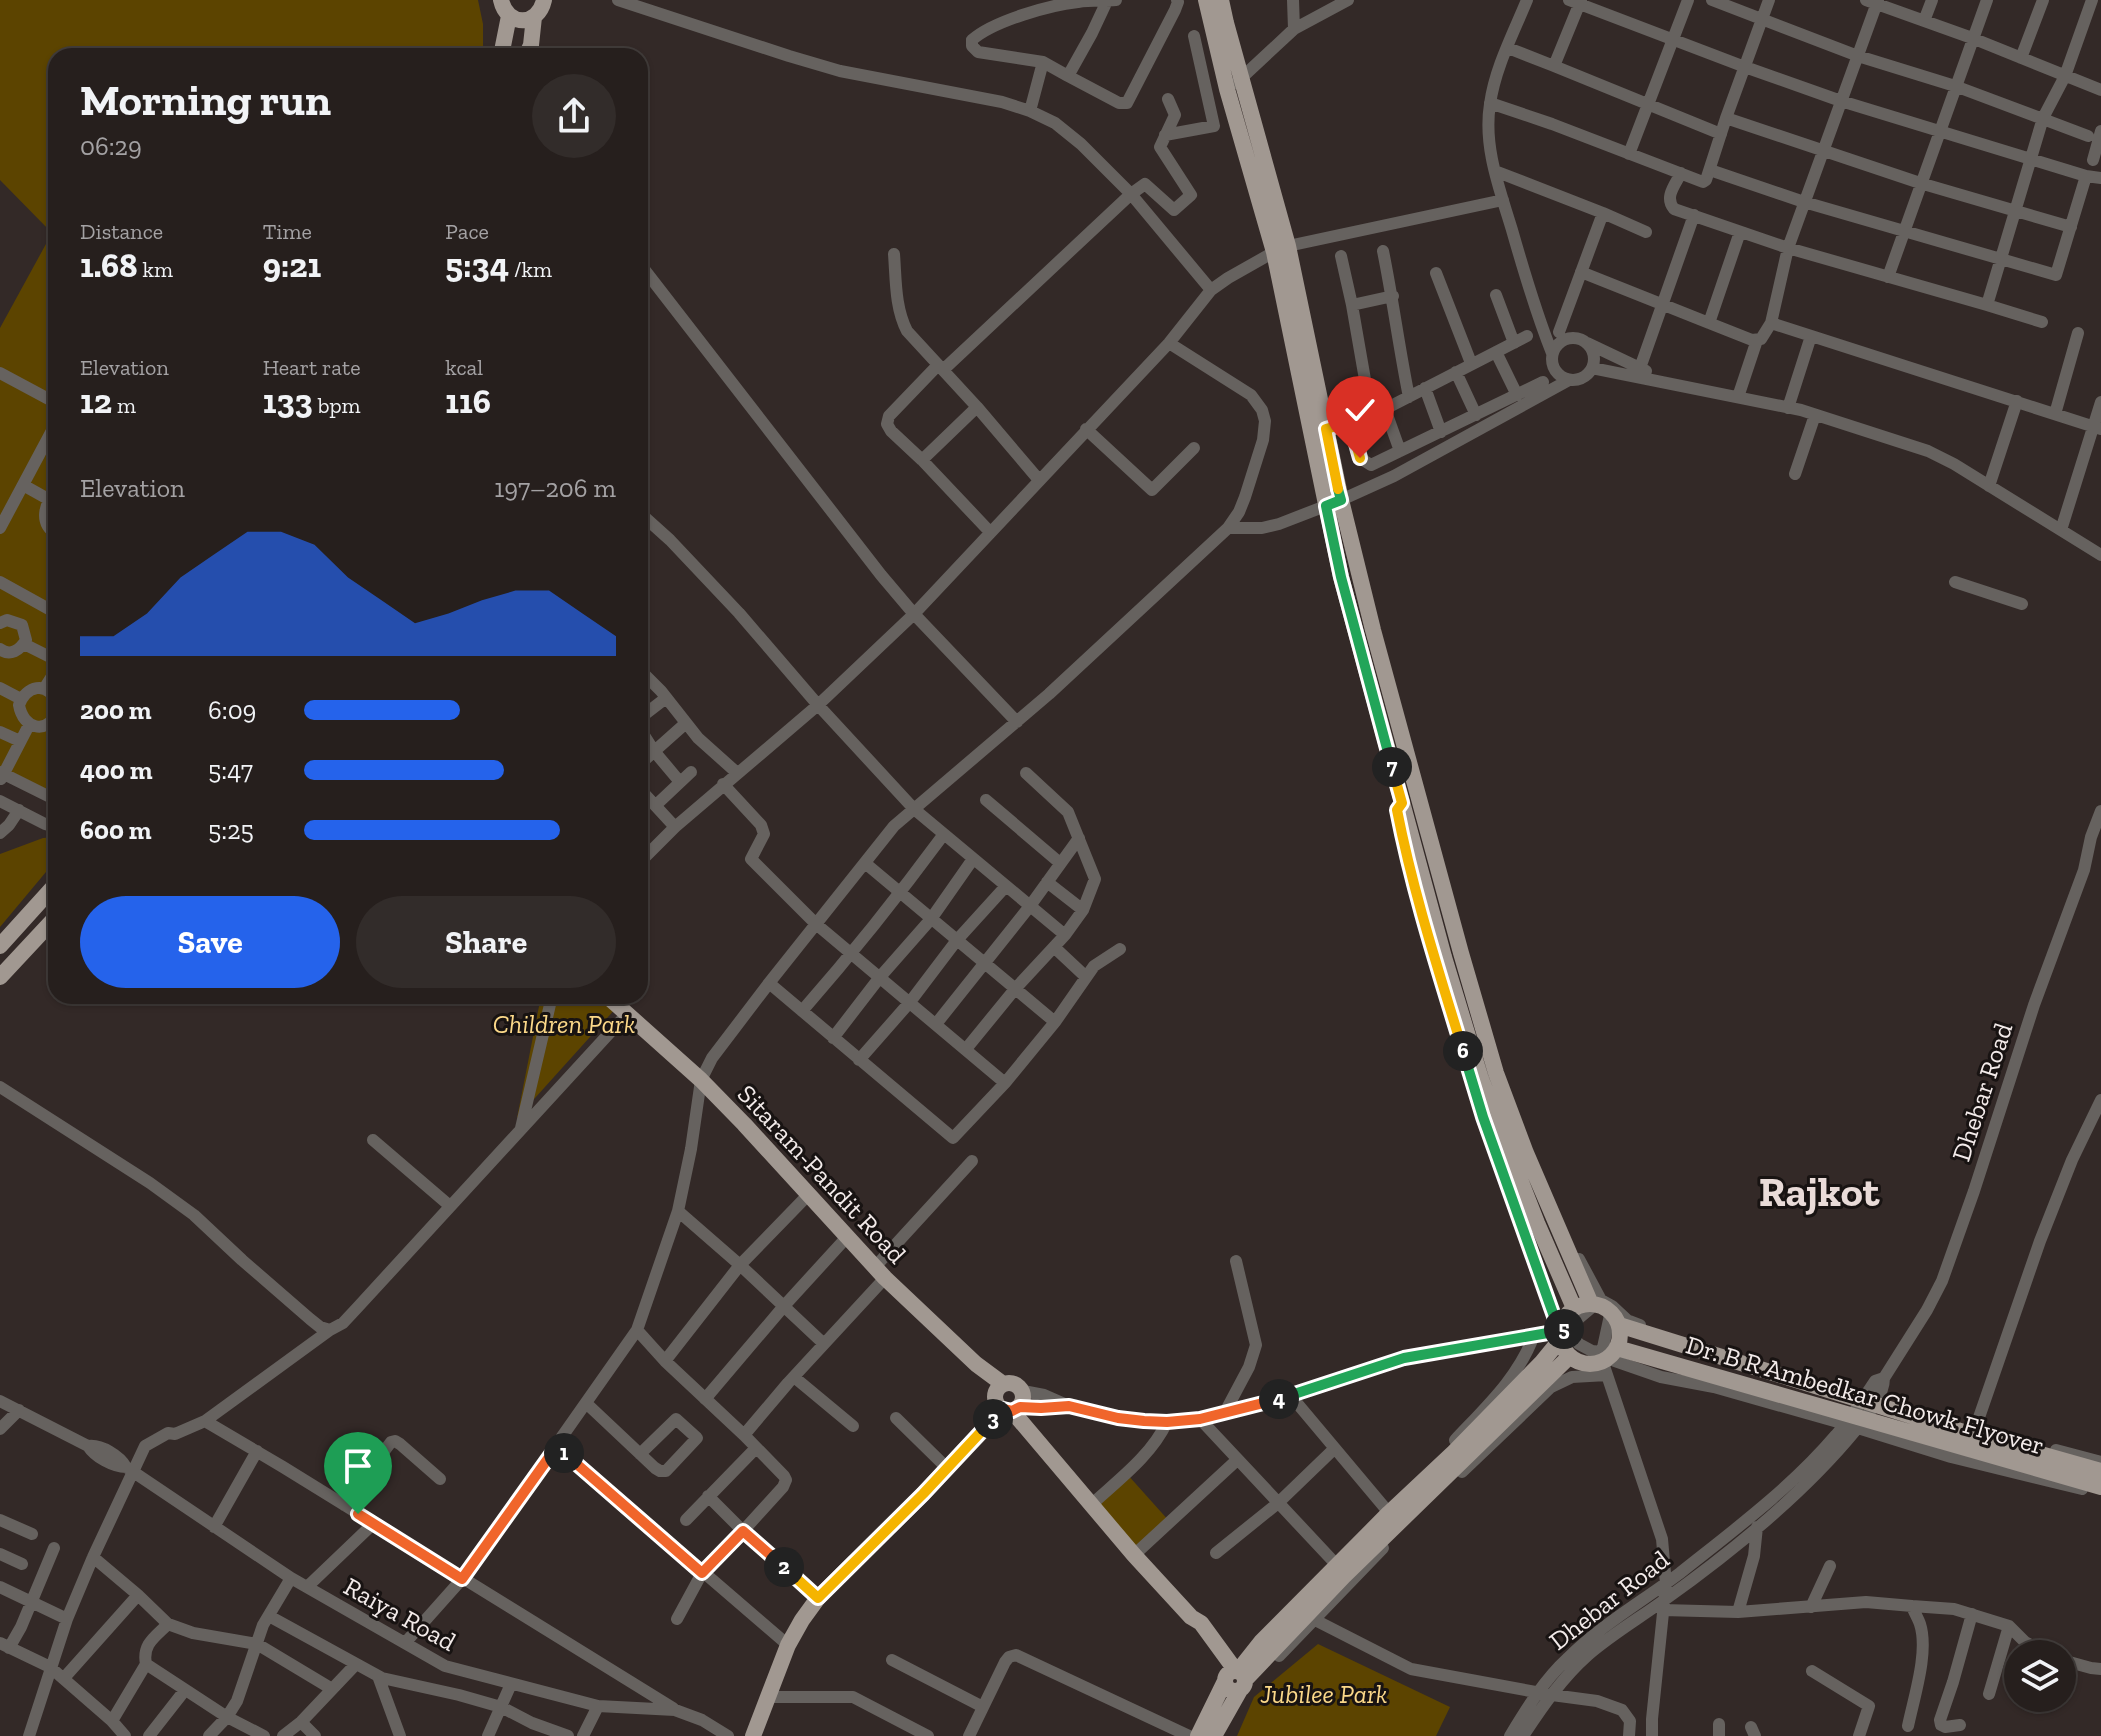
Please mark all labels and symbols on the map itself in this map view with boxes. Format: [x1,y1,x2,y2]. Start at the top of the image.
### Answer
pin [1326,376,1394,458]
pin: 7 [1372,747,1412,787]
park label: Children Park [493,1008,635,1040]
street label: Dhebar Road [1945,1019,2019,1165]
pin: 6 [1443,1031,1483,1071]
street label: Sitaram-Pandit Road [731,1078,913,1270]
district label: Rajkot [1759,1166,1881,1217]
pin: 5 [1544,1309,1584,1349]
street label: Dr. B R Ambedkar Chowk Flyover [1682,1328,2048,1462]
pin: 4 [1259,1379,1299,1419]
pin: 3 [973,1399,1013,1439]
pin [324,1432,392,1514]
pin: 1 [544,1433,584,1473]
street label: Dhebar Road [1543,1543,1675,1657]
pin: 2 [764,1547,804,1587]
street label: Raiya Road [338,1570,462,1658]
park label: Jubilee Park [1260,1678,1387,1710]

